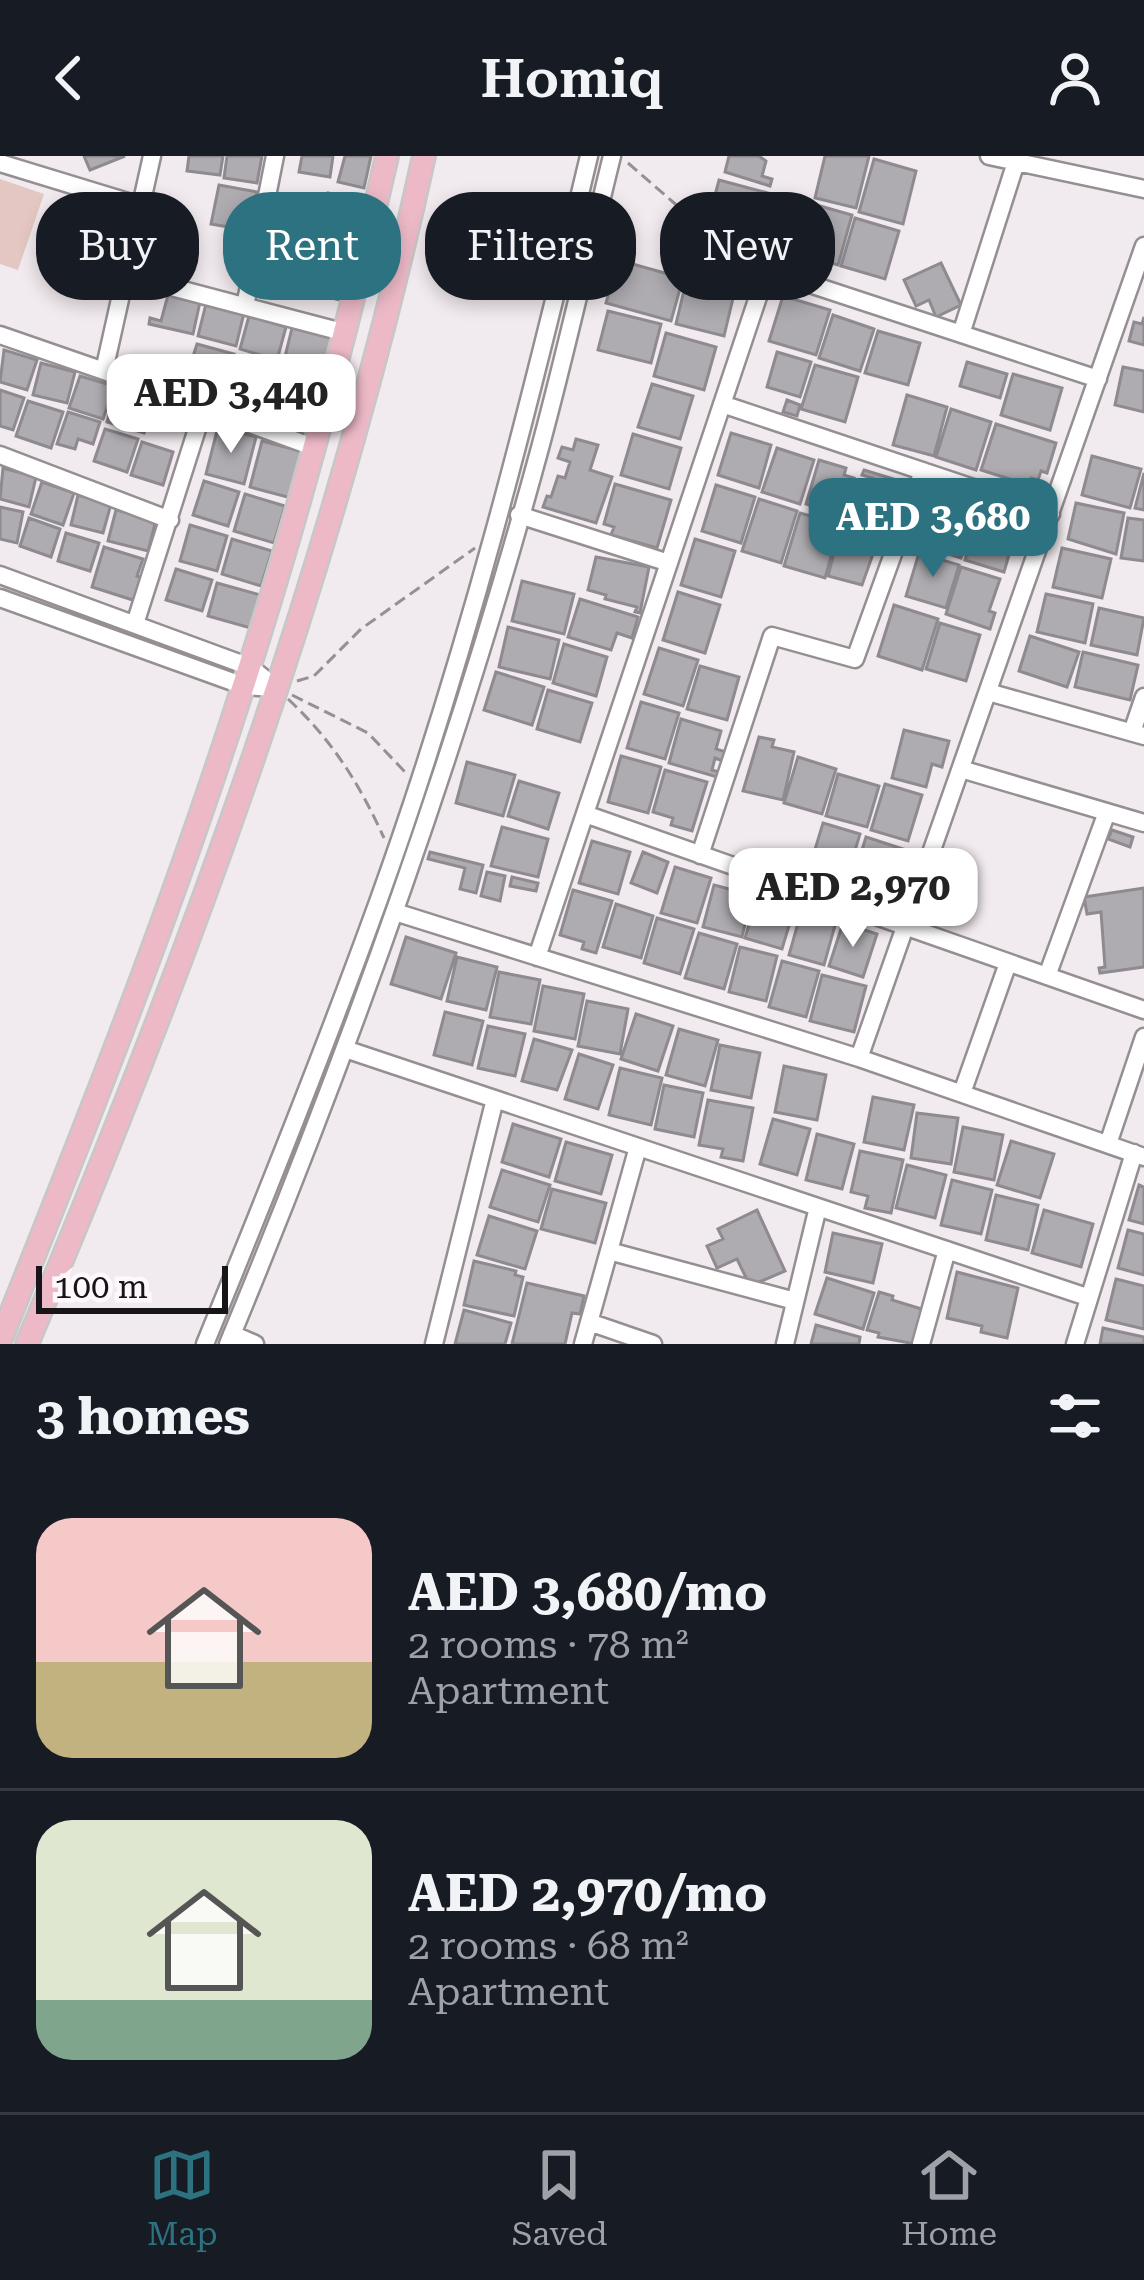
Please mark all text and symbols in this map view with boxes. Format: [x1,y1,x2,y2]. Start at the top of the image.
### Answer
icon: back [36,45,102,111]
icon: person [1042,45,1108,111]
text: Homiq [481,47,663,110]
chip: Buy [36,192,199,300]
chip: Rent [223,192,401,300]
chip: Filters [425,192,636,300]
chip: New [660,192,835,300]
pin: AED 3,440 [94,354,368,456]
text: AED 3,440 [134,370,328,416]
pin: AED 3,680 [796,478,1070,580]
text: AED 3,680 [836,494,1030,540]
pin: AED 2,970 [716,848,990,950]
text: AED 2,970 [756,864,950,910]
scale bar [36,1260,228,1313]
text: 100 m [54,1267,148,1306]
icon: filters [1042,1383,1108,1449]
text: 3 homes [36,1387,250,1446]
text: AED 3,680/mo [408,1563,767,1622]
icon: home [132,1566,276,1710]
text: 2 rooms · 78 m² [408,1622,689,1668]
text: Apartment [408,1668,609,1714]
text: AED 2,970/mo [408,1864,767,1923]
icon: home [132,1868,276,2012]
text: 2 rooms · 68 m² [408,1923,689,1969]
text: Apartment [408,1969,609,2015]
tab: Map [147,2142,218,2253]
tab: Saved [512,2142,607,2253]
tab: Home [901,2142,997,2253]

